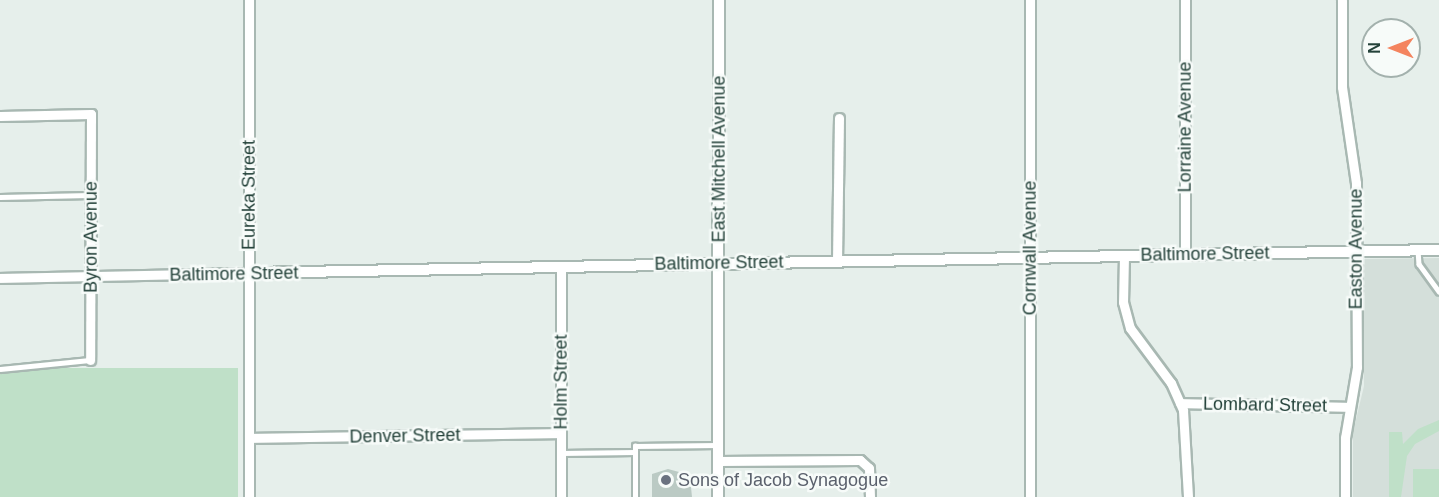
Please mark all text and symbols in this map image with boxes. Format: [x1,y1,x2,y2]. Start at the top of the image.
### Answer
north arrow [1361,18,1421,78]
text: N [1366,42,1383,54]
street label: Lorraine Avenue [1174,61,1196,193]
street label: East Mitchell Avenue [708,75,730,243]
street label: Eureka Street [238,140,260,250]
street label: Cornwall Avenue [1019,180,1041,316]
street label: Byron Avenue [80,181,102,293]
street label: Easton Avenue [1345,188,1367,310]
street label: Baltimore Street [1140,242,1270,266]
street label: Baltimore Street [654,251,784,275]
street label: Baltimore Street [169,262,299,286]
street label: Holm Street [550,334,572,430]
street label: Lombard Street [1203,393,1327,417]
street label: Denver Street [349,424,461,448]
place label: Sons of Jacob Synagogue [678,469,888,491]
marker: Sons of Jacob Synagogue [659,473,673,487]

